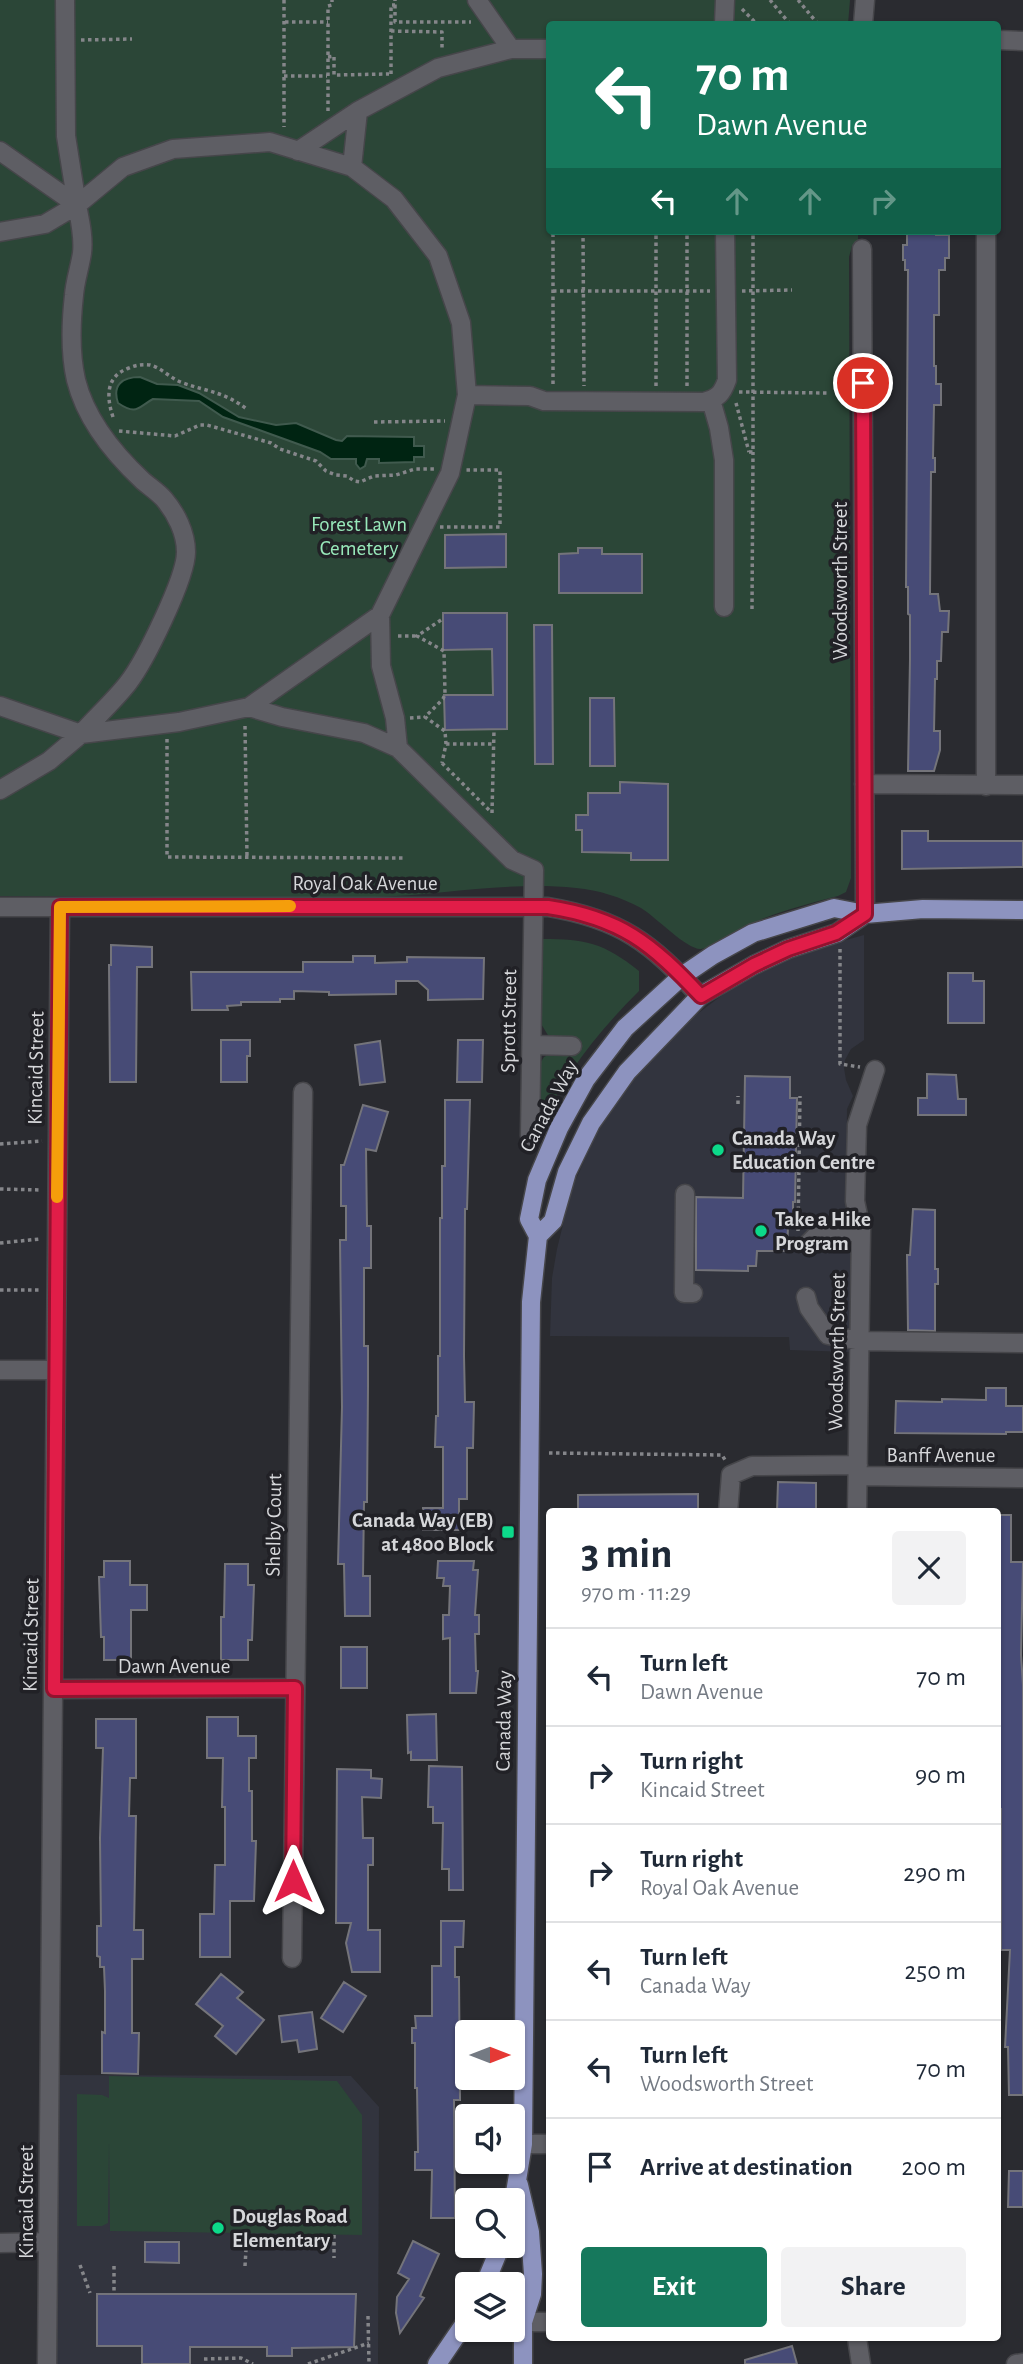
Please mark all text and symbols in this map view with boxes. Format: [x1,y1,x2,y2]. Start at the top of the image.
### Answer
icon: left [581,49,672,140]
text: 70 m [696,51,790,100]
text: Dawn Avenue [696,109,868,141]
icon: left [645,182,683,220]
icon: ahead [718,182,756,220]
icon: ahead [791,182,829,220]
icon: right [864,182,902,220]
pin [833,353,893,413]
icon: arrive [844,364,882,402]
street label: Woodsworth Street [830,502,851,660]
park label: Forest Lawn Cemetery [311,514,407,559]
street label: Royal Oak Avenue [292,873,438,894]
street label: Sprott Street [498,969,520,1073]
street label: Kincaid Street [25,1011,47,1125]
street label: Canada Way [516,1056,582,1156]
place label: Canada Way Education Centre [732,1128,875,1173]
marker: Canada Way Education Centre [710,1142,726,1158]
place label: Take a Hike Program [775,1209,871,1254]
marker: Take a Hike Program [753,1223,769,1239]
street label: Woodsworth Street [825,1272,849,1431]
street label: Banff Avenue [887,1445,995,1466]
street label: Shelby Court [263,1473,285,1577]
place label: Canada Way (EB) at 4800 Block [352,1510,495,1555]
marker: Canada Way (EB) at 4800 Block [500,1524,516,1540]
button: close [892,1531,966,1605]
text: 3 min [581,1533,673,1575]
street label: Kincaid Street [20,1578,42,1692]
text: 970 m · 11:29 [581,1582,691,1605]
text: Turn left [640,1650,728,1676]
street label: Dawn Avenue [118,1656,230,1677]
icon: left [581,1658,619,1696]
text: 70 m [916,1664,966,1690]
street label: Canada Way [493,1670,515,1772]
text: Dawn Avenue [640,1681,763,1704]
text: Turn right [640,1748,743,1774]
icon: right [581,1756,619,1794]
text: 90 m [915,1762,966,1788]
text: Kincaid Street [640,1779,765,1802]
position arrow [256,1844,330,1918]
text: Turn right [640,1846,743,1872]
icon: right [581,1854,619,1892]
text: 290 m [903,1860,966,1886]
text: Royal Oak Avenue [640,1877,799,1900]
text: Turn left [640,1944,728,1970]
icon: left [581,1952,619,1990]
text: 250 m [904,1958,966,1984]
text: Canada Way [640,1975,751,1998]
north arrow [455,2020,525,2090]
map controls [455,2020,525,2342]
text: Turn left [640,2042,728,2068]
icon: left [581,2050,619,2088]
text: 70 m [916,2056,966,2082]
text: Woodsworth Street [640,2073,813,2096]
button: sound [455,2104,525,2174]
street label: Kincaid Street [16,2145,37,2259]
icon: arrive [581,2148,619,2186]
text: Arrive at destination [640,2154,853,2180]
text: 200 m [902,2154,966,2180]
button: search [455,2188,525,2258]
place label: Douglas Road Elementary [232,2206,348,2251]
marker: Douglas Road Elementary [210,2220,226,2236]
button: Exit [581,2247,767,2327]
button: Share [781,2247,966,2327]
button: layers [455,2272,525,2342]

